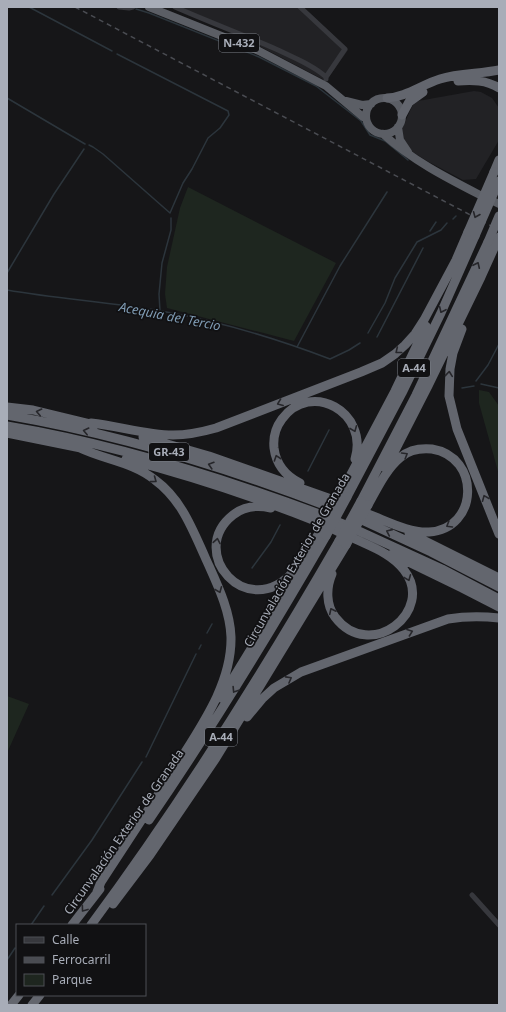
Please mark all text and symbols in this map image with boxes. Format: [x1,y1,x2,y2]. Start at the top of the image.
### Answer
road number: N-432 [219,34,259,52]
one-way arrow [472,211,480,218]
one-way arrow [472,262,480,270]
water label: Acequia del Tercio [117,297,222,335]
one-way arrow [439,305,447,313]
one-way arrow [395,346,403,353]
road number: A-44 [398,359,430,377]
one-way arrow [445,371,454,377]
one-way arrow [276,399,283,407]
one-way arrow [36,408,43,416]
one-way arrow [349,425,357,432]
one-way arrow [82,427,89,435]
road number: GR-43 [149,443,189,461]
one-way arrow [401,453,408,460]
one-way arrow [273,454,282,461]
one-way arrow [208,461,215,470]
street label: Circunvalación Exterior de Granada [240,470,354,650]
one-way arrow [150,475,157,482]
one-way arrow [481,495,489,502]
one-way arrow [446,521,453,528]
one-way arrow [385,529,393,537]
one-way arrow [213,538,221,544]
one-way arrow [403,574,411,581]
one-way arrow [215,587,223,594]
one-way arrow [329,608,337,615]
one-way arrow [407,628,414,637]
one-way arrow [285,676,292,683]
one-way arrow [232,686,239,693]
road number: A-44 [205,728,237,746]
street label: Circunvalación Exterior de Granada [60,746,187,918]
one-way arrow [82,904,89,911]
legend [16,924,146,996]
text: Calle [52,931,80,948]
text: Ferrocarril [52,951,111,968]
text: Parque [52,971,93,988]

